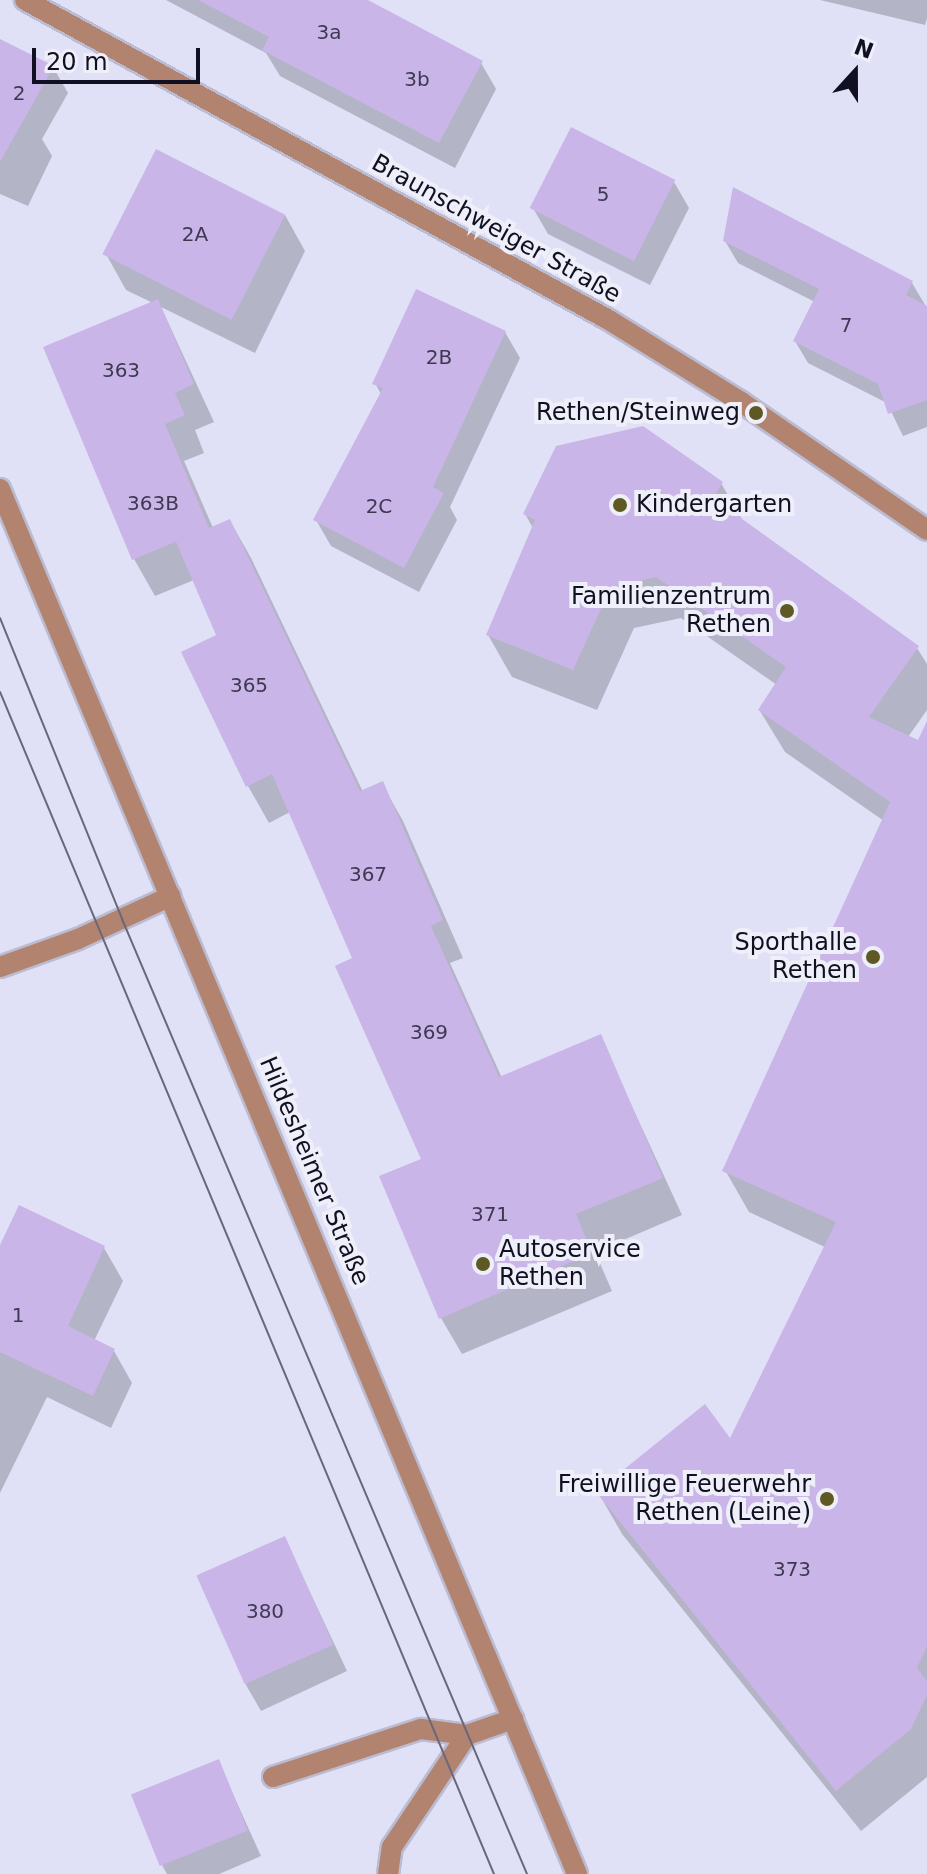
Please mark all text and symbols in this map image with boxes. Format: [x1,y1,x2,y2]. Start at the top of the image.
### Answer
house number: 3a [317,20,341,44]
scale bar [36,32,204,82]
north arrow [815,32,895,112]
text: N [851,34,877,64]
text: 20 m [46,48,108,76]
house number: 3b [404,67,430,91]
house number: 2 [13,81,25,105]
street label: Braunschweiger Straße [367,149,625,309]
house number: 5 [597,182,609,206]
house number: 2A [182,222,208,246]
house number: 7 [840,313,852,337]
house number: 2B [426,345,452,369]
house number: 363 [102,358,140,382]
place label: Rethen/Steinweg [536,399,740,427]
marker: Rethen/Steinweg [747,404,765,422]
house number: 363B [127,491,179,515]
place label: Kindergarten [636,491,792,519]
house number: 2C [366,494,392,518]
marker: Kindergarten [611,496,629,514]
place label: Familienzentrum Rethen [571,583,771,639]
marker: Familienzentrum Rethen [778,602,796,620]
house number: 365 [230,673,268,697]
house number: 367 [349,862,387,886]
place label: Sporthalle Rethen [735,929,857,985]
marker: Sporthalle Rethen [864,948,882,966]
house number: 369 [410,1020,448,1044]
street label: Hildesheimer Straße [253,1052,375,1290]
house number: 371 [471,1202,509,1226]
place label: Autoservice Rethen [499,1236,641,1292]
marker: Autoservice Rethen [474,1255,492,1273]
house number: 1 [12,1303,24,1327]
place label: Freiwillige Feuerwehr Rethen (Leine) [558,1471,811,1527]
marker: Freiwillige Feuerwehr Rethen (Leine) [818,1490,836,1508]
house number: 373 [773,1557,811,1581]
house number: 380 [246,1599,284,1623]

